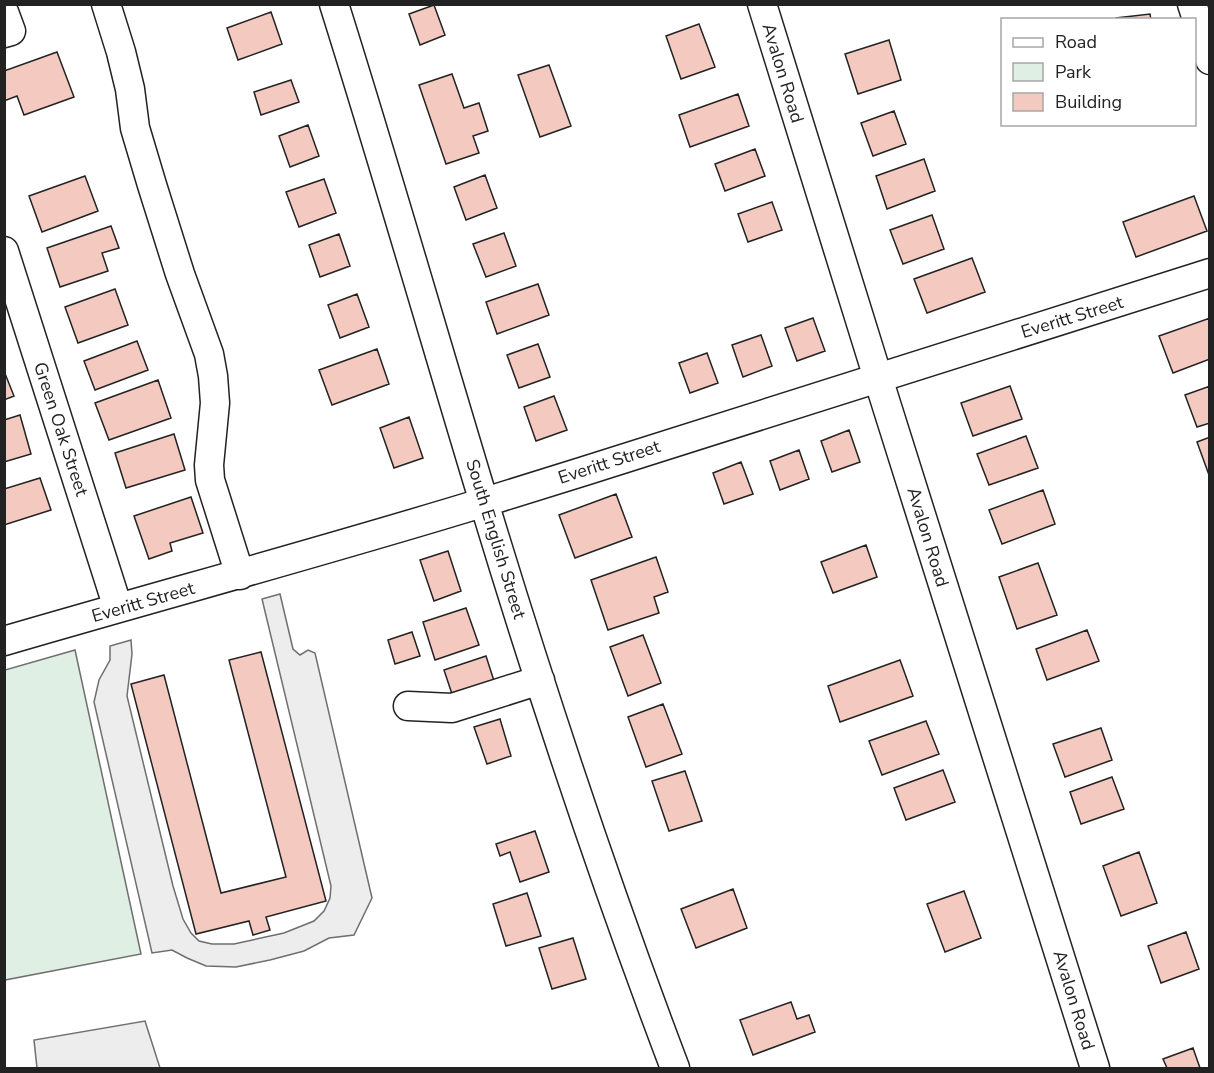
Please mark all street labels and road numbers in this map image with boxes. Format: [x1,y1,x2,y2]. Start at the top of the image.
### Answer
street label: Avalon Road [756,20,810,126]
street label: Everitt Street [1018,290,1127,344]
street label: Green Oak Street [28,359,94,500]
street label: Everitt Street [555,434,664,490]
street label: South English Street [460,456,532,622]
street label: Avalon Road [901,484,955,590]
street label: Everitt Street [89,576,198,628]
street label: Avalon Road [1047,947,1101,1053]

